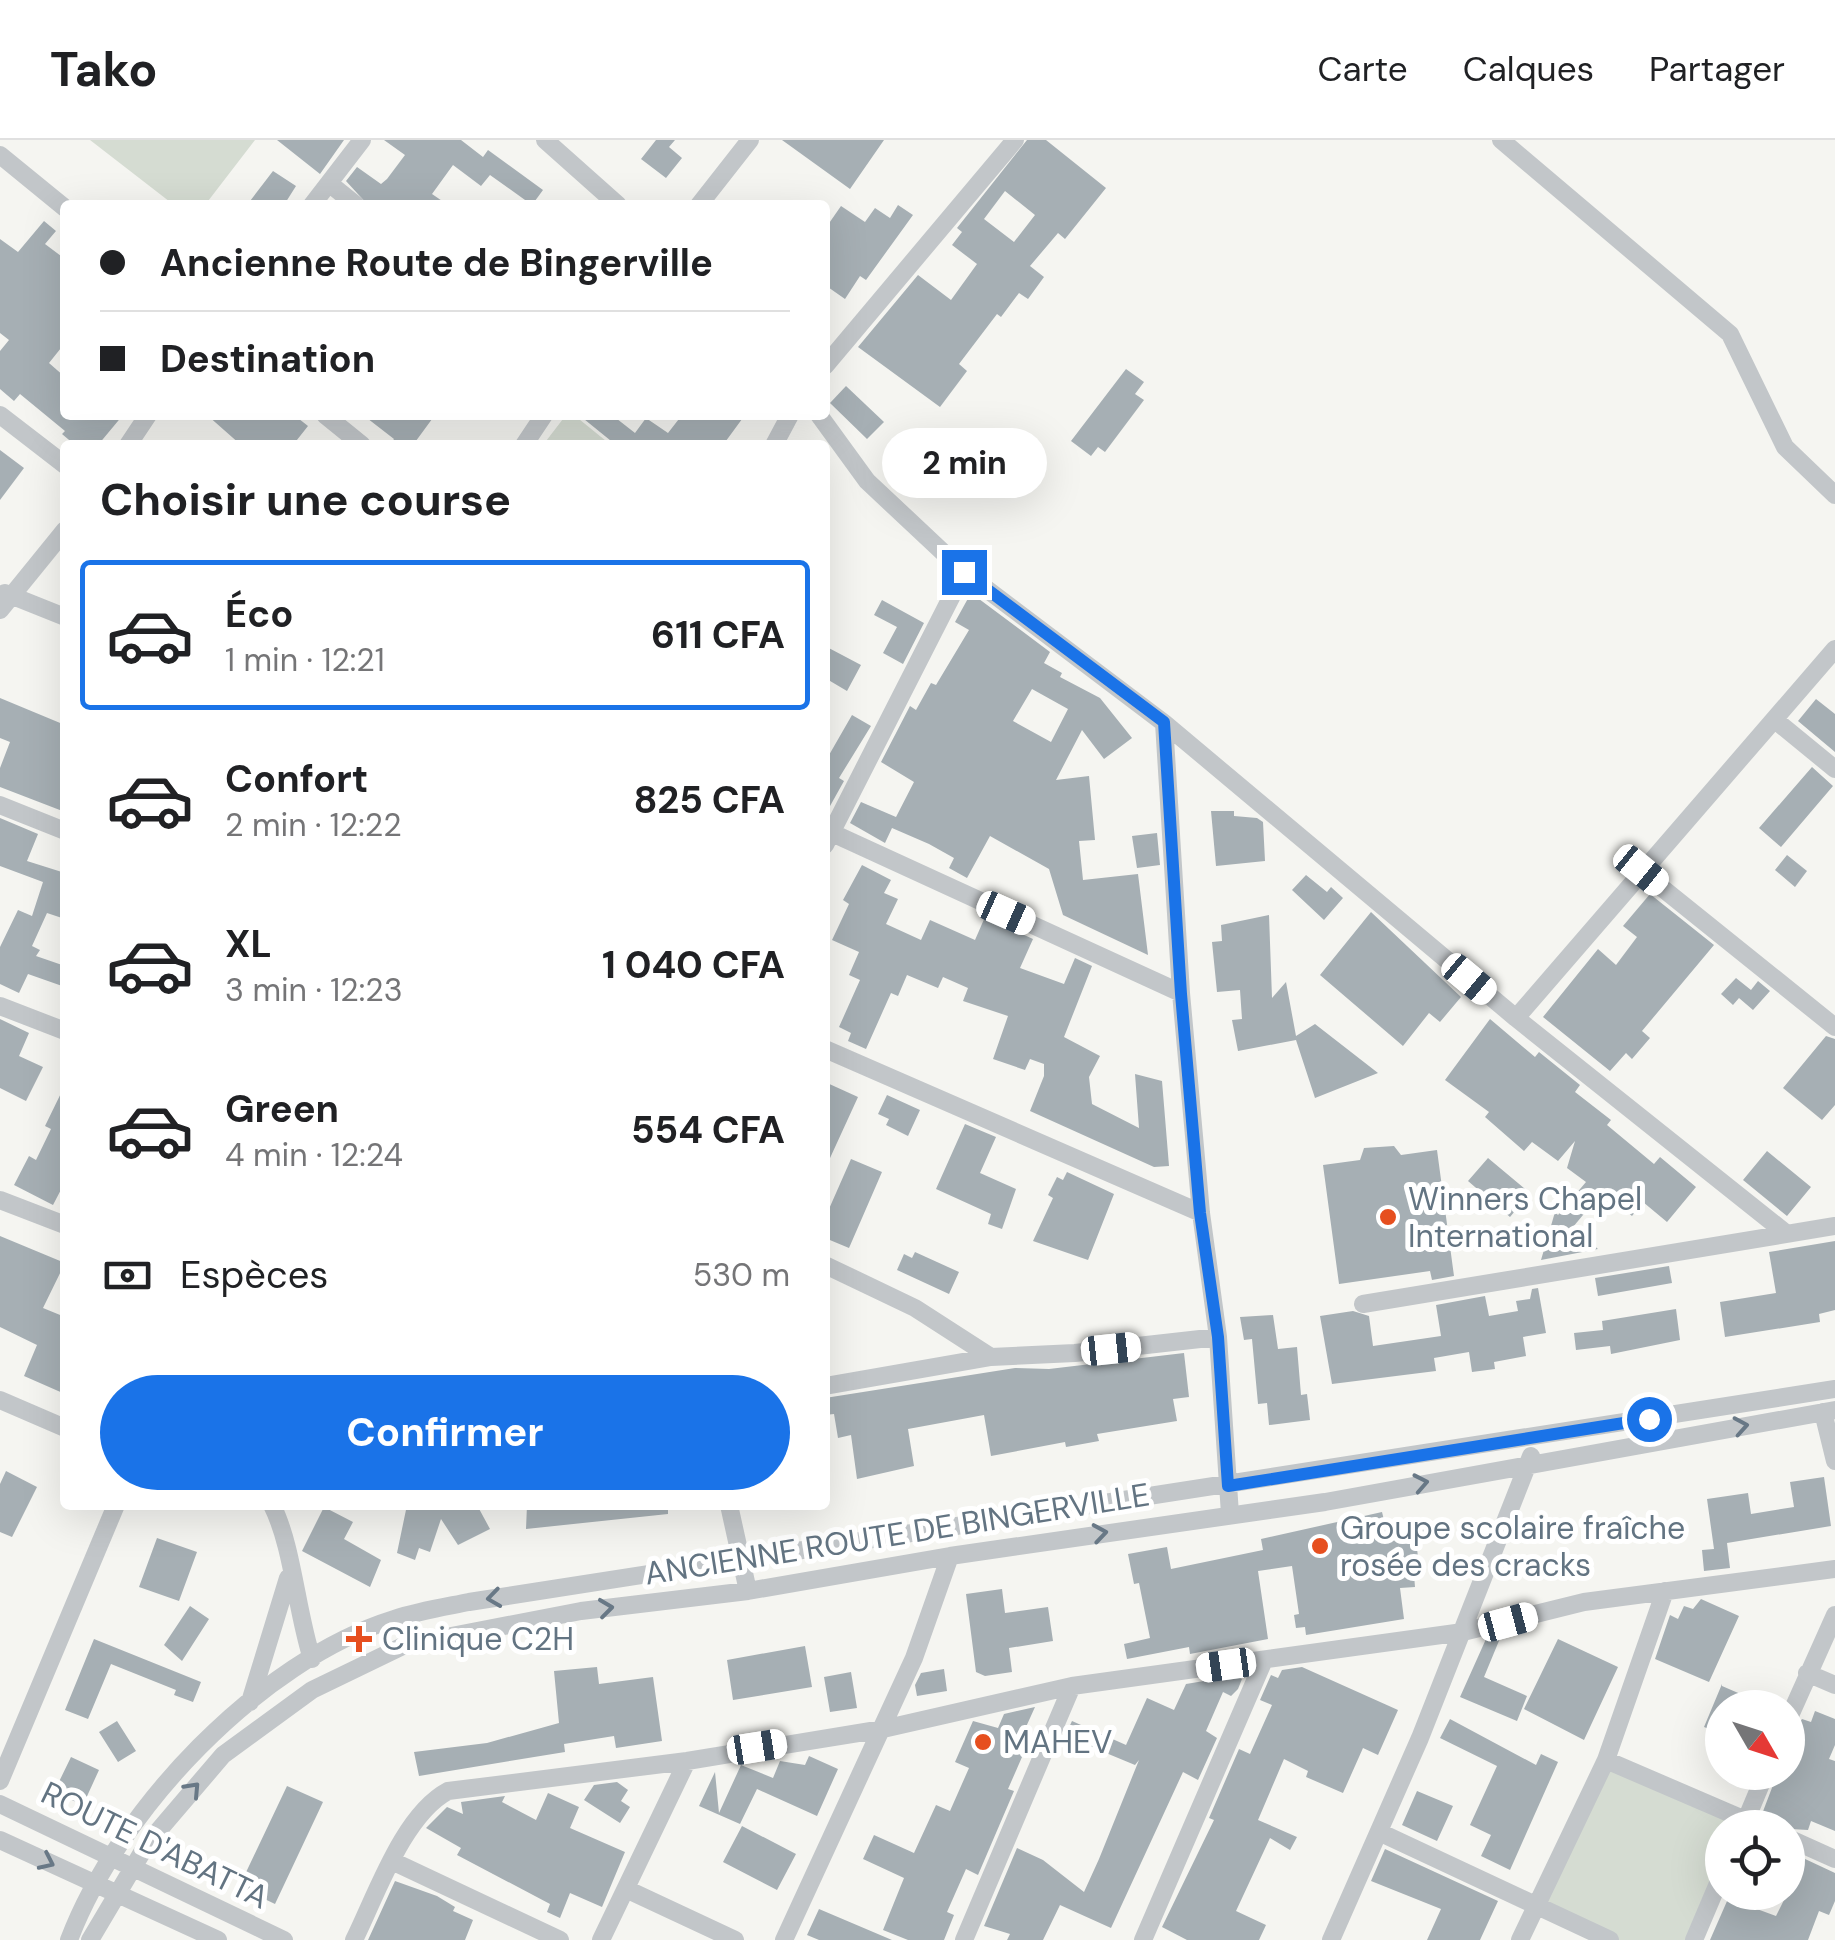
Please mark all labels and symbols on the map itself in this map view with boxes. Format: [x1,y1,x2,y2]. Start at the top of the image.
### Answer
callout: 2 min [882,427,1046,497]
route end [942,550,987,595]
car [1608,839,1674,901]
car [972,887,1040,939]
car [1436,948,1502,1010]
place label: Winners Chapel International [1408,1178,1642,1257]
marker: Winners Chapel International [1377,1206,1399,1228]
car [1080,1331,1142,1367]
route start [1627,1397,1672,1442]
one-way arrow [1733,1416,1749,1437]
street label: ANCIENNE ROUTE DE BINGERVILLE [642,1473,1152,1595]
one-way arrow [1412,1474,1429,1495]
place label: Groupe scolaire fraîche rosée des cracks [1340,1507,1685,1586]
one-way arrow [1092,1524,1109,1545]
marker: Groupe scolaire fraîche rosée des cracks [1309,1535,1331,1557]
one-way arrow [485,1587,502,1608]
one-way arrow [598,1598,614,1619]
car [1475,1600,1541,1644]
place label: Clinique C2H [382,1618,574,1660]
marker: Clinique C2H [346,1626,372,1652]
car [1194,1646,1258,1684]
north arrow [1705,1690,1805,1790]
place label: MAHEV [1003,1721,1112,1763]
car [725,1727,789,1767]
marker: MAHEV [972,1731,994,1753]
street label: ROUTE D'ABATTA [34,1772,276,1918]
one-way arrow [181,1782,199,1801]
one-way arrow [37,1849,55,1869]

